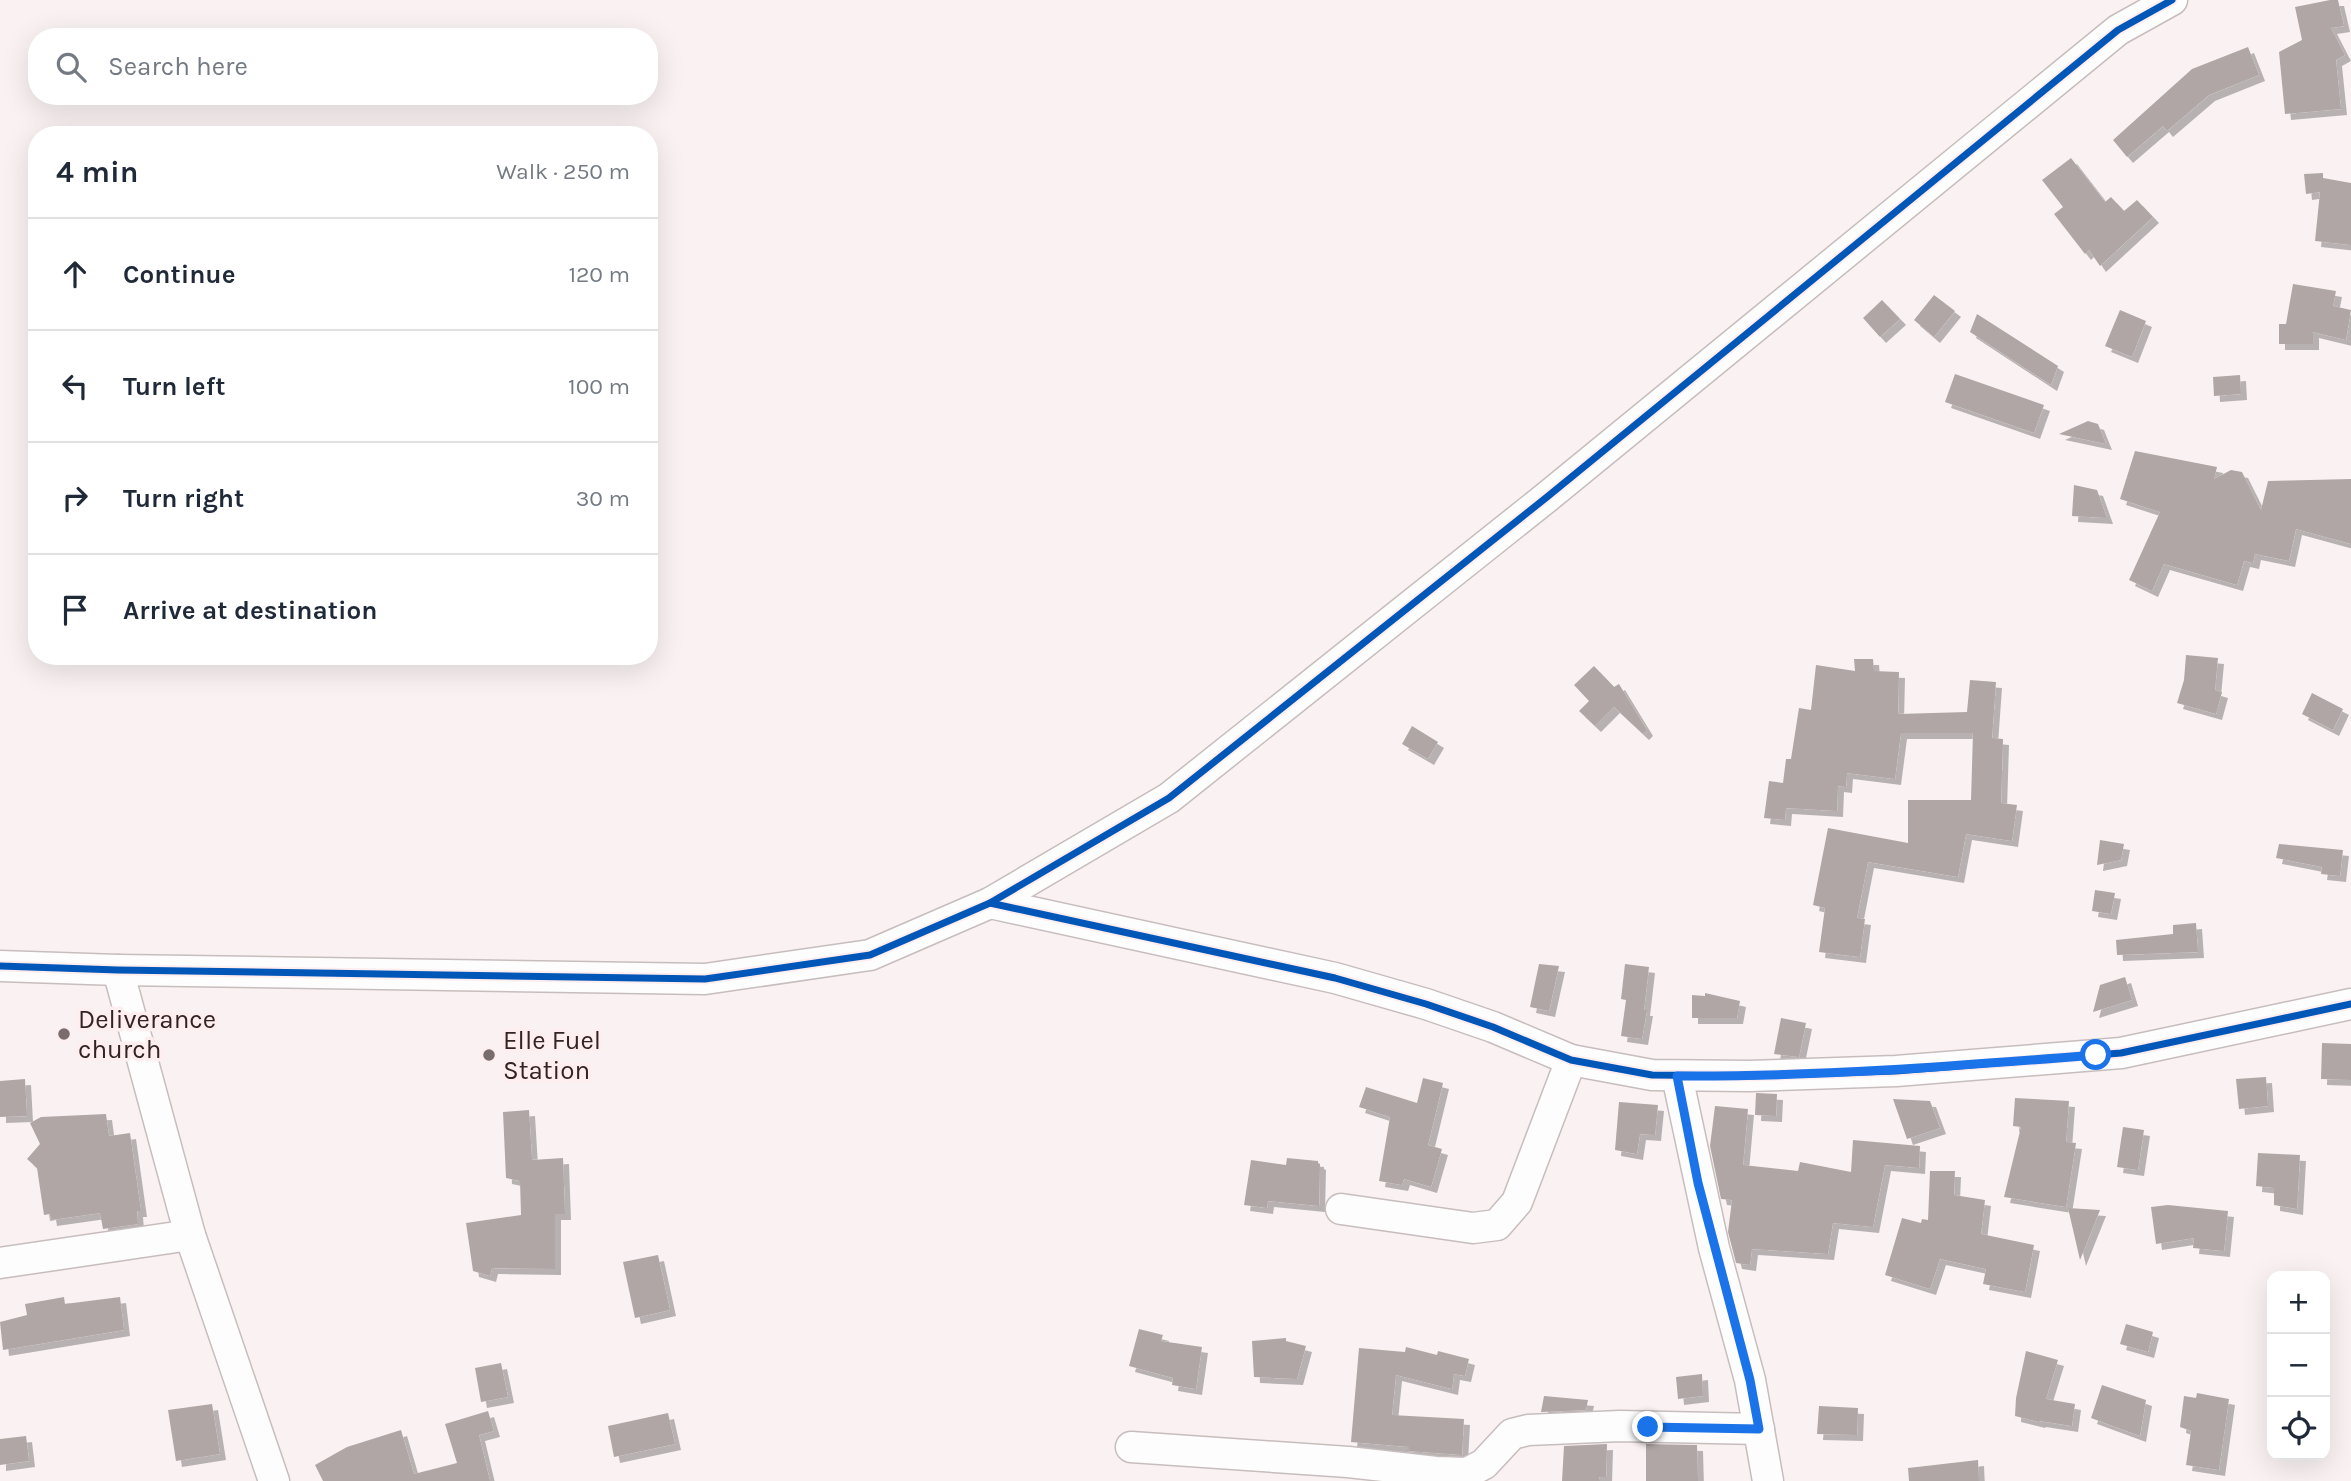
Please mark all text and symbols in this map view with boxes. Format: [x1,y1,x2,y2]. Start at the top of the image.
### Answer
search box [28,28,658,105]
icon: search [52,48,90,86]
text: Search here [108,51,248,82]
text: 4 min [56,154,138,190]
text: Walk · 250 m [496,158,630,185]
icon: ahead [56,255,94,293]
text: Continue [123,259,235,290]
text: 120 m [568,261,630,288]
icon: left [56,367,94,405]
text: Turn left [123,371,225,402]
text: 100 m [568,373,630,400]
icon: right [56,479,94,517]
text: Turn right [123,483,244,514]
text: 30 m [576,485,630,512]
icon: arrive [56,591,94,629]
text: Arrive at destination [123,595,377,626]
place label: Deliverance church [78,1004,216,1065]
place label: Elle Fuel Station [503,1025,601,1086]
marker: Deliverance church [56,1026,72,1042]
route start [2080,1039,2111,1070]
marker: Elle Fuel Station [481,1047,497,1063]
map controls [2267,1271,2330,1460]
button: + [2267,1271,2330,1334]
button: − [2267,1334,2330,1397]
button: locate [2267,1397,2330,1460]
route end [1632,1411,1663,1442]

